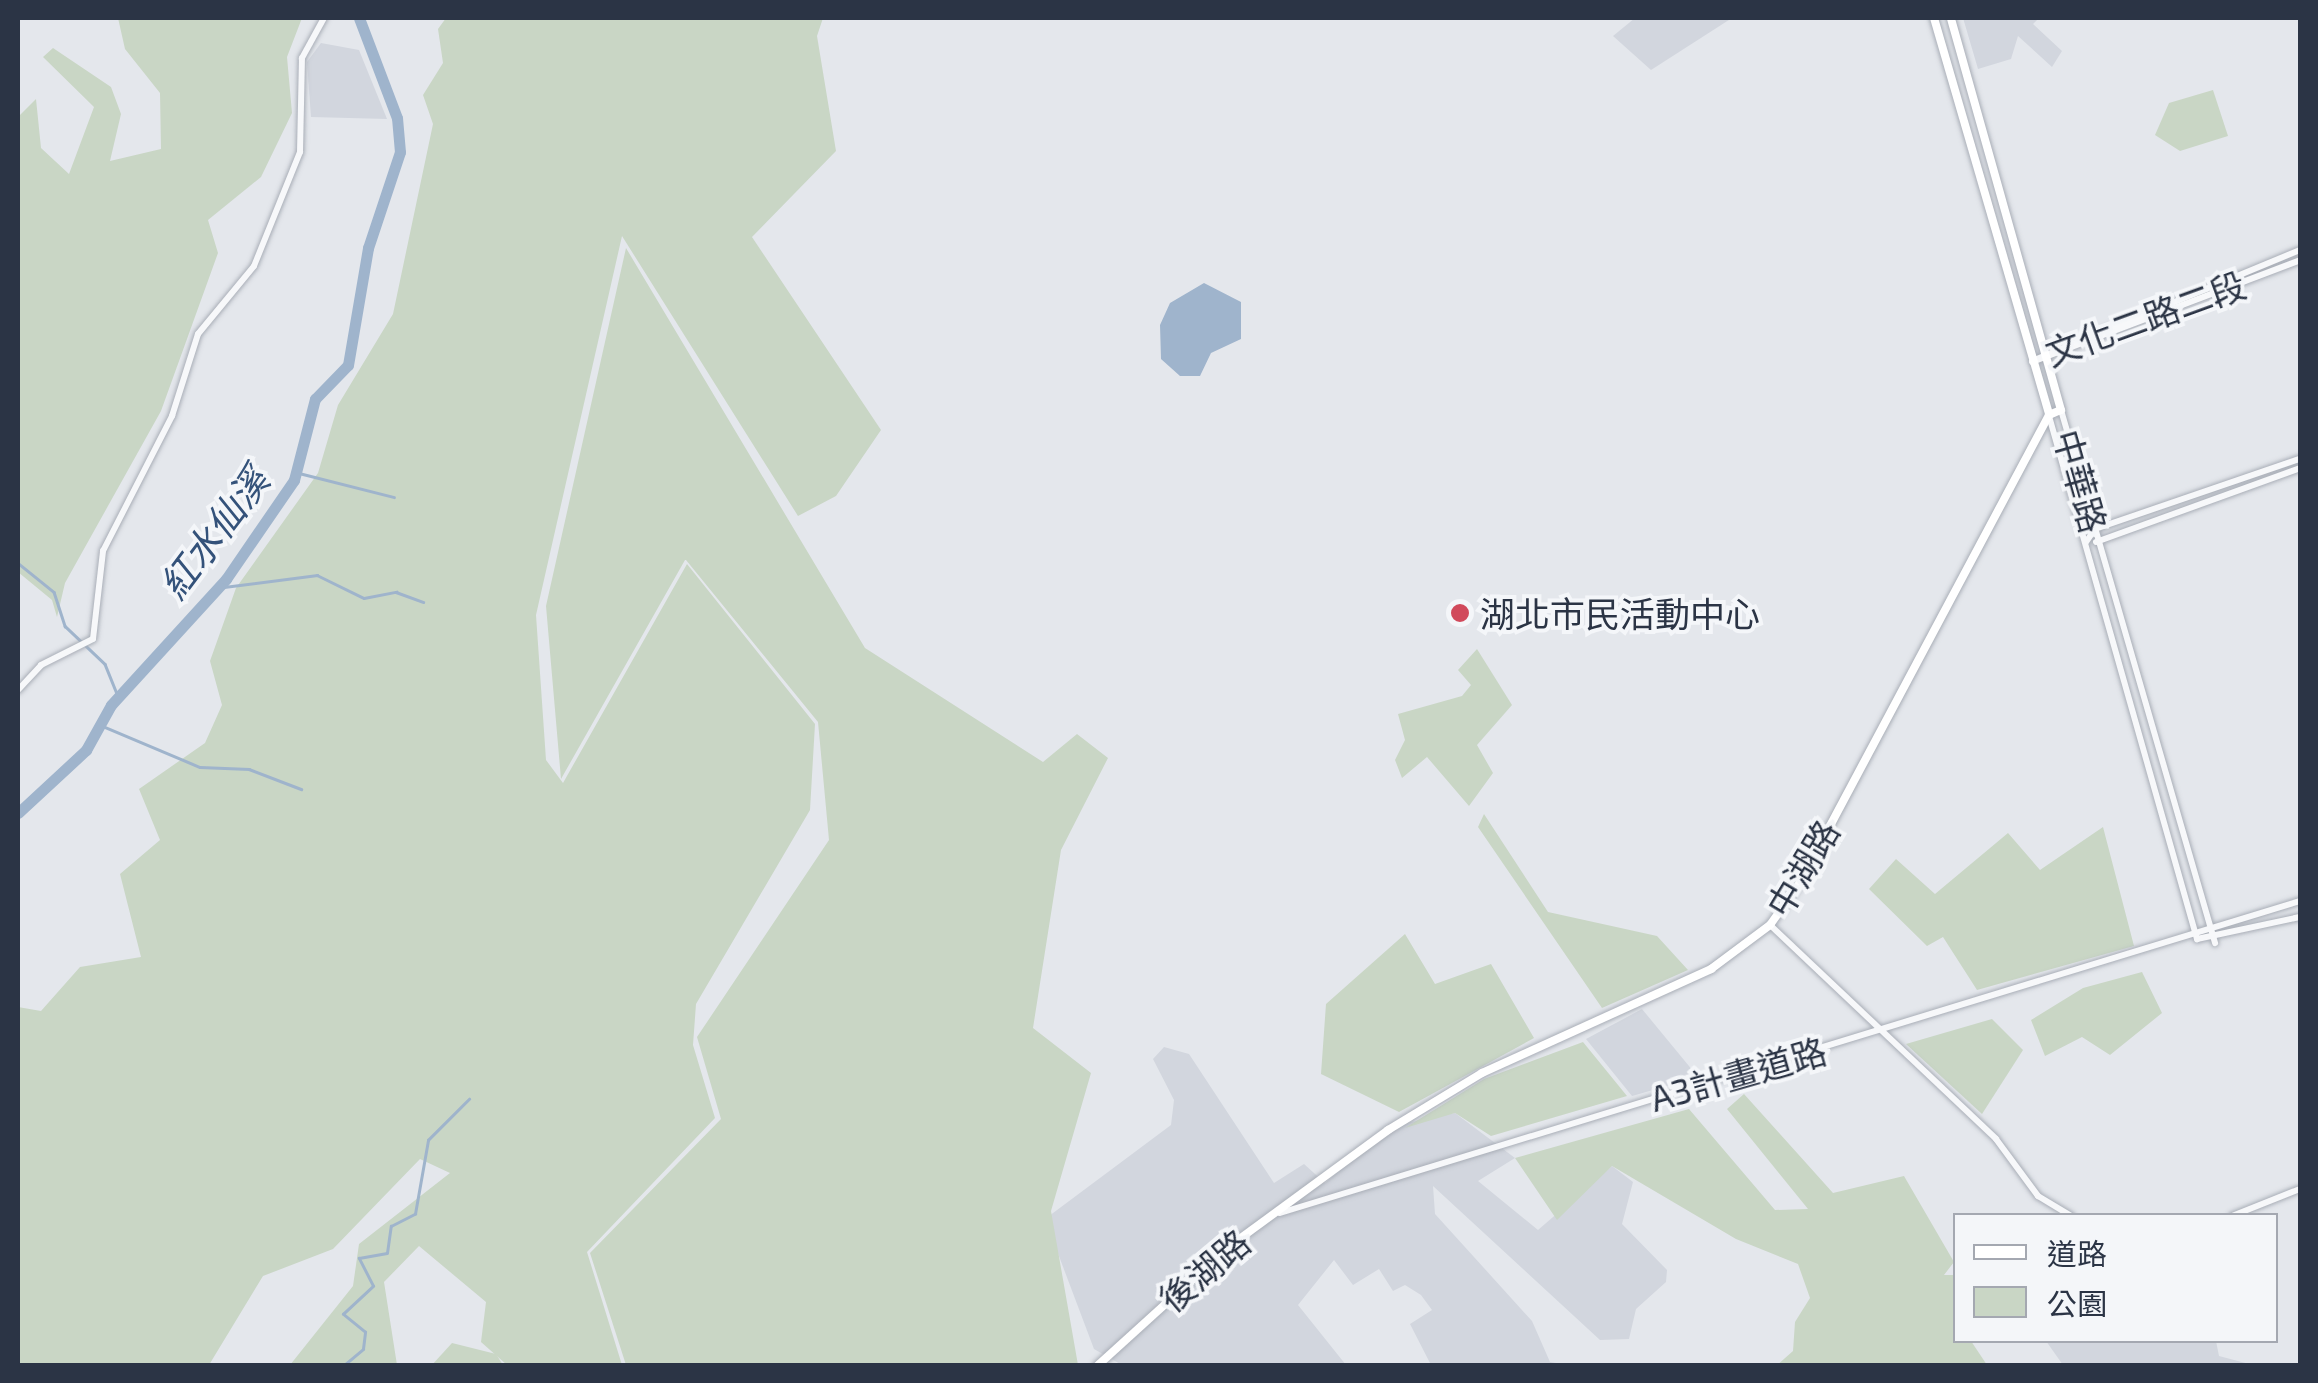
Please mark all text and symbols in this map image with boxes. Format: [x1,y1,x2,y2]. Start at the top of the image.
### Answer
street label: 文化二路二段 [2039,262,2251,374]
street label: 中華路 [2046,425,2116,537]
water label: 紅水仙溪 [150,459,278,607]
place label: 湖北市民活動中心 [1480,592,1760,634]
marker: 湖北市民活動中心 [1449,602,1471,624]
street label: 中湖路 [1757,812,1847,924]
street label: A3計畫道路 [1645,1029,1831,1119]
legend [1953,1213,2278,1343]
street label: 後湖路 [1150,1220,1258,1320]
text: 道路 [2047,1235,2107,1271]
text: 公園 [2047,1285,2107,1321]

